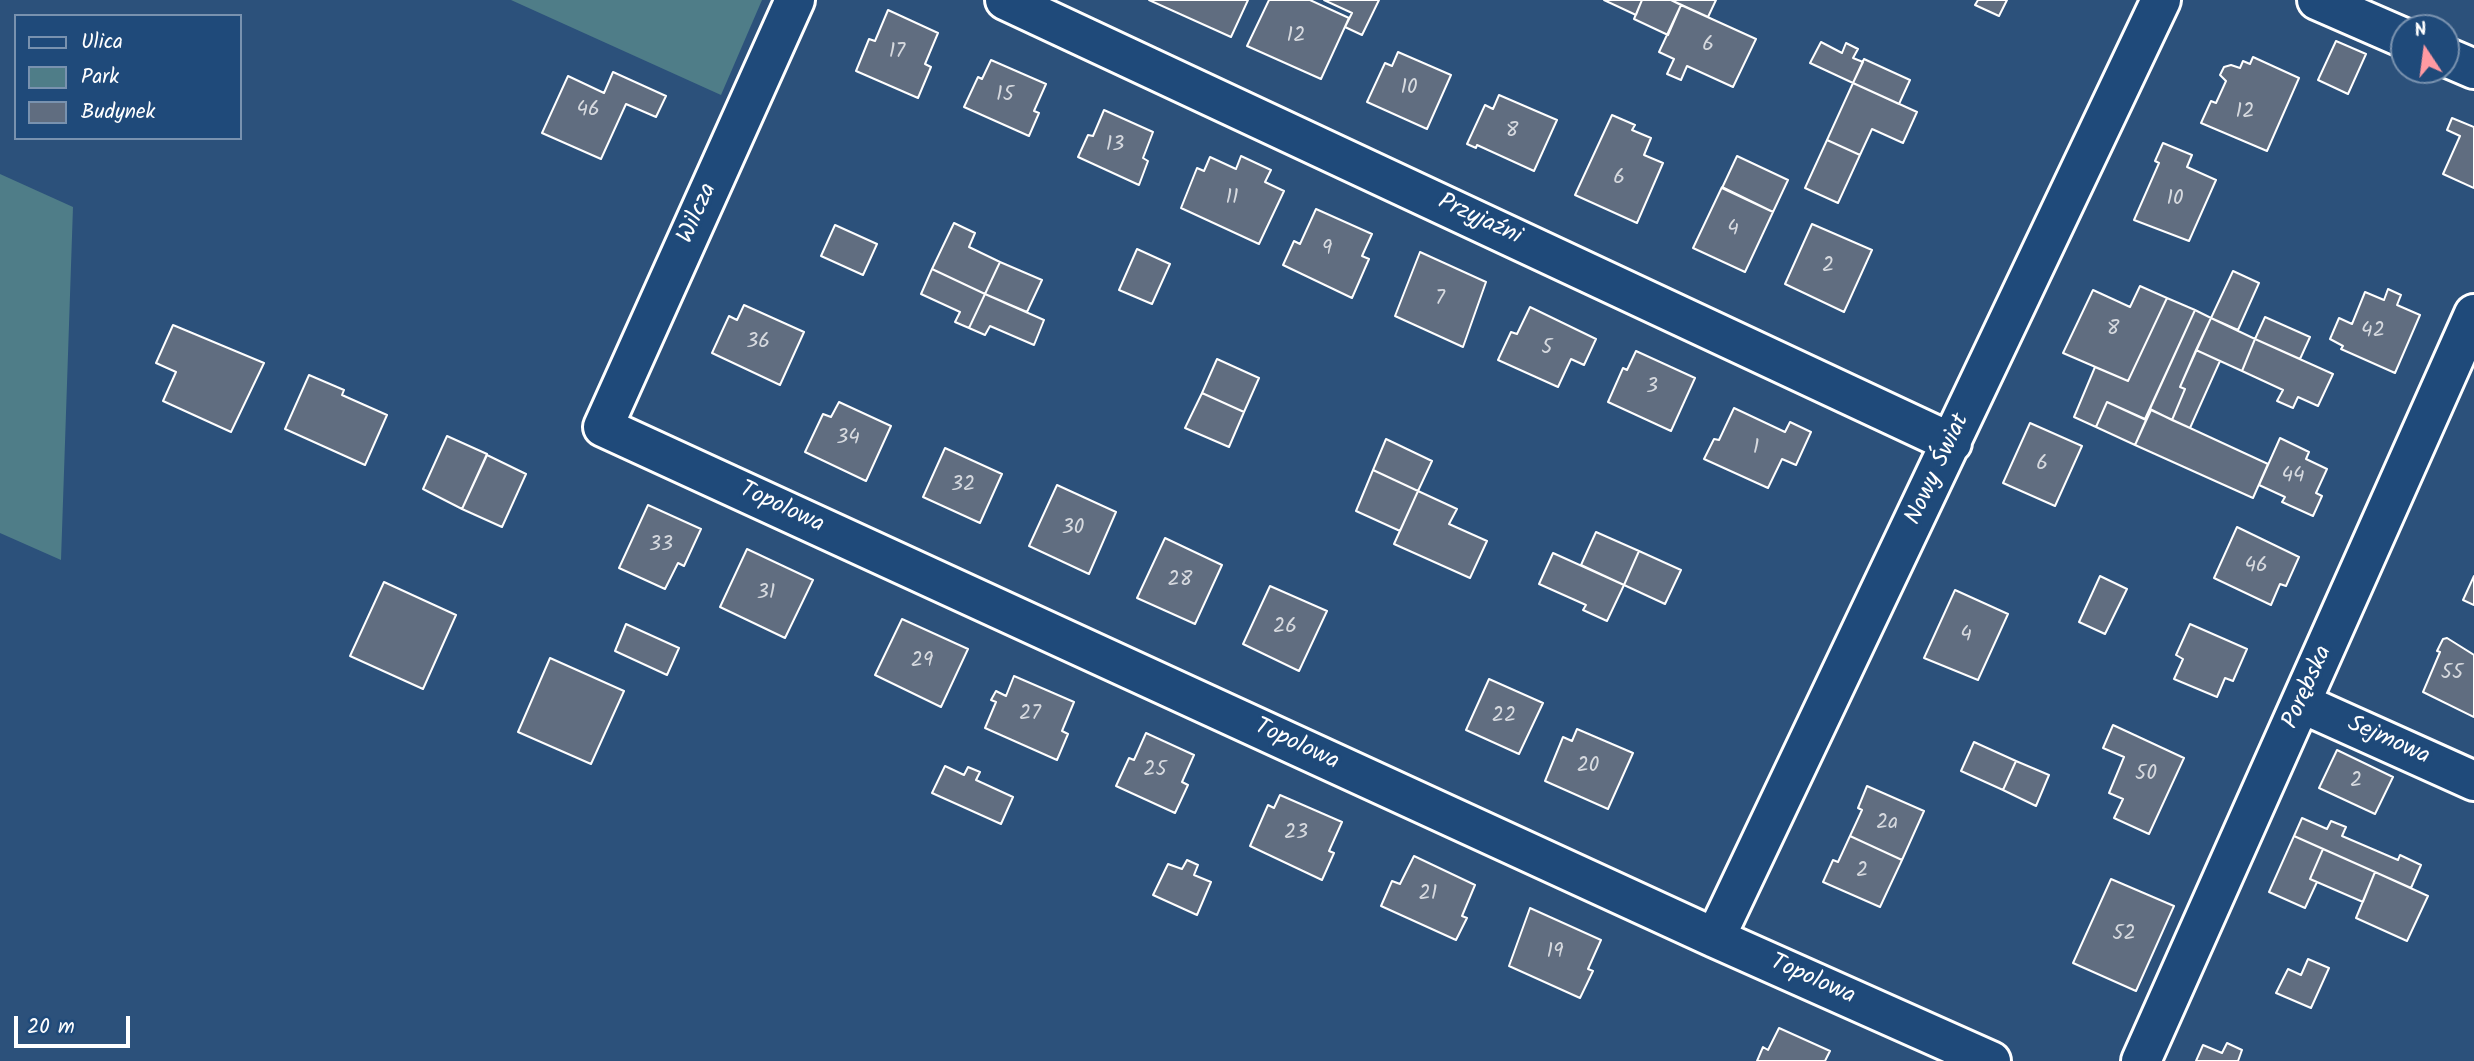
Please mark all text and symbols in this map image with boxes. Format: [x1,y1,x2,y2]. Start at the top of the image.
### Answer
legend [14,14,242,140]
north arrow [2390,14,2460,84]
text: N [2412,15,2430,46]
house number: 12 [1287,24,1305,50]
text: Ulica [81,26,123,59]
house number: 6 [1702,33,1714,59]
house number: 17 [889,40,905,66]
text: Park [81,61,119,94]
house number: 10 [1400,76,1418,102]
house number: 15 [996,83,1014,109]
text: Budynek [81,96,155,129]
house number: 46 [576,98,600,124]
house number: 12 [2236,100,2254,126]
house number: 8 [1506,119,1518,145]
house number: 13 [1106,133,1124,159]
house number: 6 [1613,166,1625,192]
street label: Wilcza [673,179,725,249]
house number: 11 [1225,186,1239,212]
house number: 10 [2166,187,2184,213]
street label: Przyjaźni [1433,189,1525,253]
house number: 4 [1727,217,1739,243]
house number: 9 [1322,237,1332,263]
house number: 2 [1822,254,1834,280]
house number: 7 [1435,287,1445,313]
house number: 8 [2107,317,2119,343]
house number: 42 [2361,319,2385,345]
house number: 36 [746,330,770,356]
house number: 5 [1541,336,1553,362]
house number: 3 [1646,375,1658,401]
street label: Nowy Świat [1901,410,1977,530]
house number: 34 [836,426,860,452]
house number: 1 [1753,436,1759,462]
house number: 6 [2036,452,2048,478]
house number: 44 [2281,464,2305,490]
house number: 32 [951,473,975,499]
street label: Topolowa [734,477,828,541]
house number: 30 [1062,516,1084,542]
house number: 33 [649,533,673,559]
house number: 46 [2244,554,2268,580]
house number: 28 [1168,568,1192,594]
house number: 31 [757,581,775,607]
house number: 26 [1273,615,1297,641]
house number: 4 [1960,623,1972,649]
street label: Porębska [2278,642,2340,734]
house number: 29 [911,649,933,675]
house number: 55 [2441,661,2463,687]
house number: 27 [1019,702,1041,728]
house number: 22 [1492,704,1516,730]
street label: Sejmowa [2342,711,2434,773]
street label: Topolowa [1249,714,1343,778]
house number: 20 [1577,754,1599,780]
house number: 25 [1143,758,1167,784]
house number: 50 [2135,762,2157,788]
house number: 2 [2350,769,2362,795]
house number: 2a [1876,811,1898,837]
house number: 23 [1284,821,1308,847]
house number: 2 [1856,859,1868,885]
house number: 21 [1419,882,1437,908]
house number: 52 [2112,922,2136,948]
house number: 19 [1547,940,1563,966]
street label: Topolowa [1765,949,1859,1013]
scale bar [18,1002,133,1046]
text: 20 m [27,1011,75,1044]

